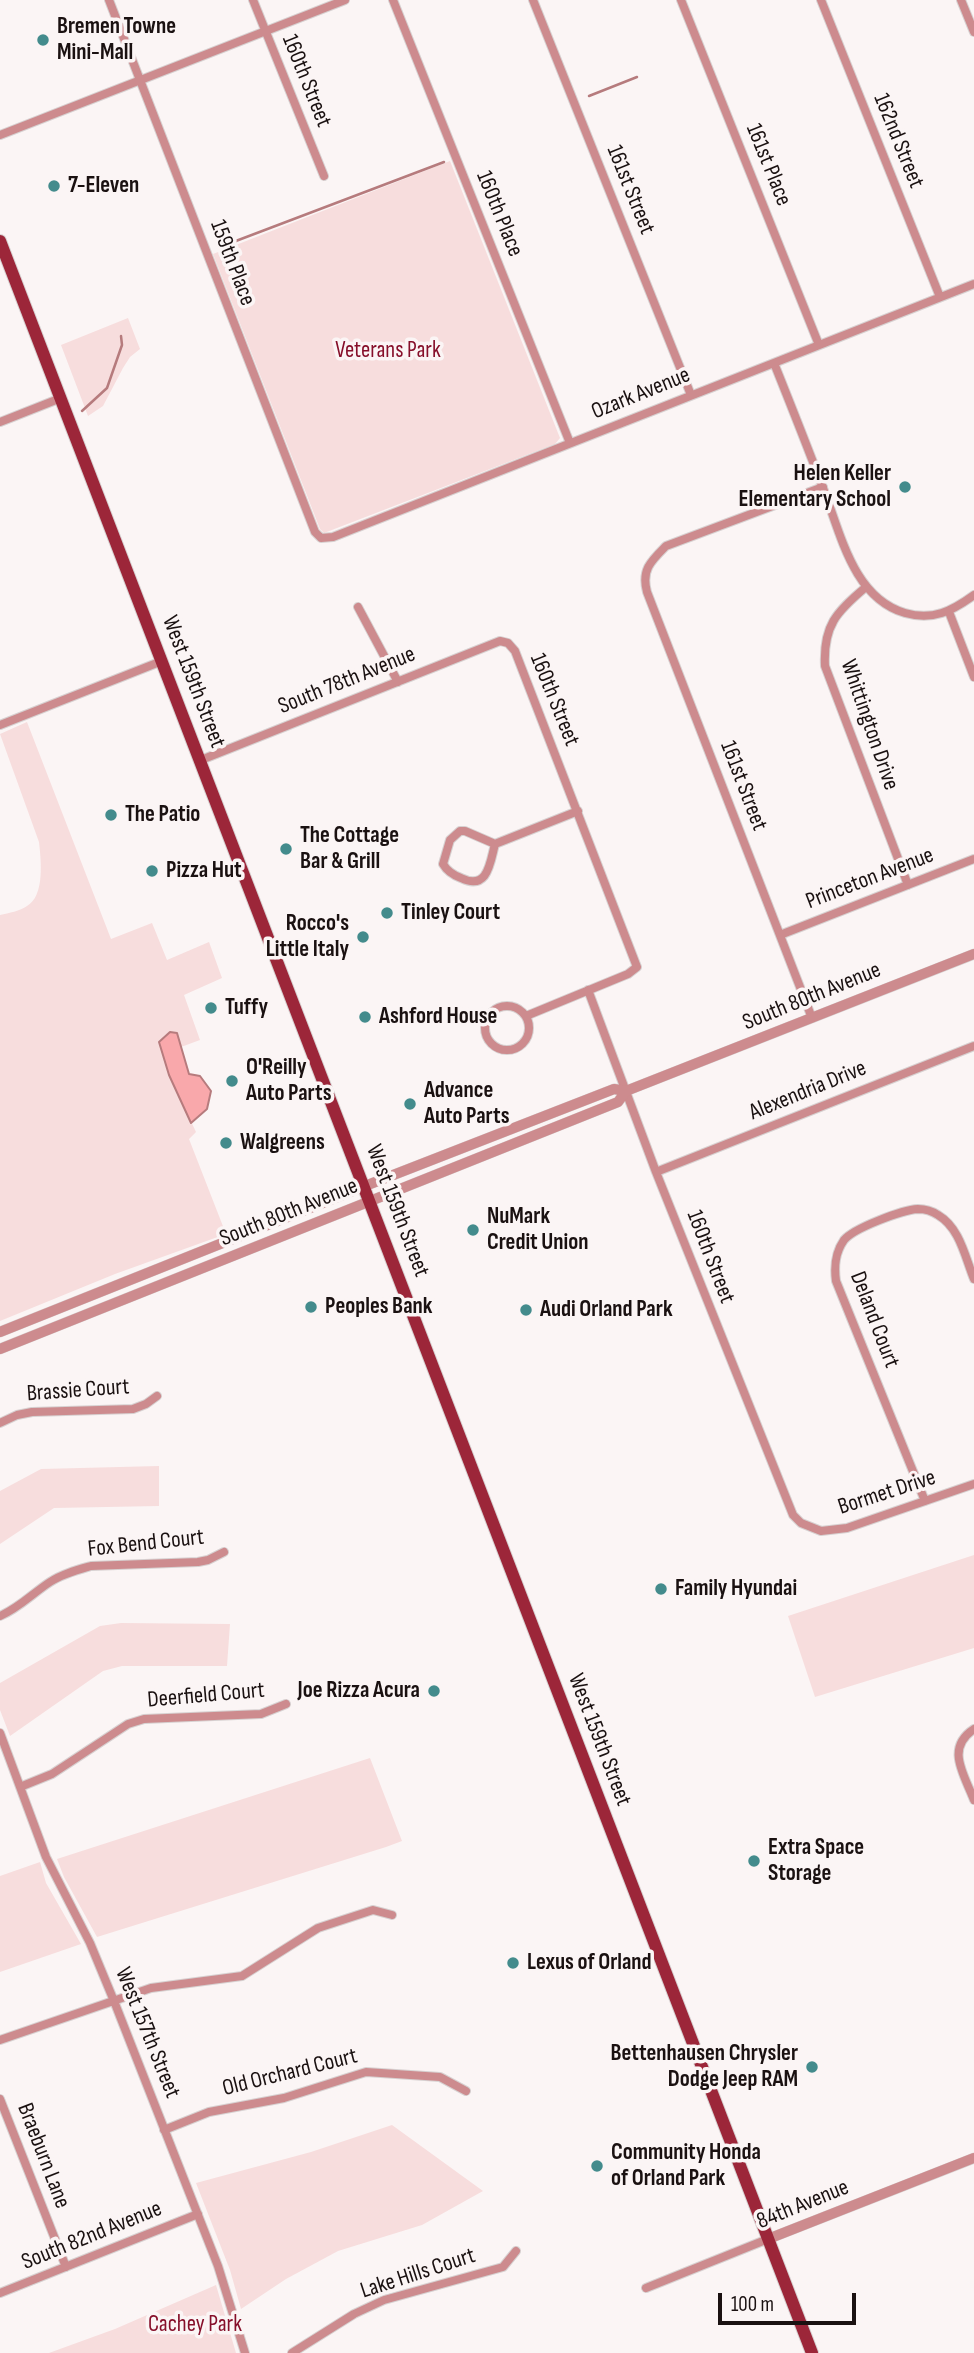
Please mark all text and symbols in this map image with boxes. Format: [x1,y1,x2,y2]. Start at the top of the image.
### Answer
place label: Bremen Towne Mini-Mall [57,13,176,67]
street label: 160th Street [275,31,337,131]
marker: Bremen Towne Mini-Mall [35,32,51,48]
street label: 162nd Street [867,90,929,192]
street label: 161st Place [739,120,797,210]
street label: 161st Street [600,141,660,239]
street label: 160th Place [469,167,529,261]
place label: 7-Eleven [68,172,139,200]
marker: 7-Eleven [46,178,62,194]
street label: 159th Place [203,216,261,310]
park label: Veterans Park [335,337,441,365]
street label: Ozark Avenue [588,362,694,426]
place label: Helen Keller Elementary School [739,460,891,514]
marker: Helen Keller Elementary School [897,479,913,495]
street label: West 159th Street [155,612,231,752]
street label: South 78th Avenue [274,641,420,721]
street label: 160th Street [523,650,585,750]
street label: Whittington Drive [834,656,904,794]
street label: 161st Street [713,737,773,835]
place label: The Patio [125,801,200,829]
marker: The Patio [103,807,119,823]
place label: The Cottage Bar & Grill [300,822,399,876]
marker: The Cottage Bar & Grill [278,841,294,857]
street label: Princeton Avenue [802,842,938,916]
place label: Pizza Hut [166,857,242,885]
marker: Pizza Hut [144,863,160,879]
place label: Tinley Court [401,899,500,927]
marker: Tinley Court [379,905,395,921]
place label: Rocco's Little Italy [266,910,349,964]
marker: Rocco's Little Italy [355,929,371,945]
street label: South 80th Avenue [739,957,885,1037]
place label: Tuffy [225,994,268,1022]
marker: Tuffy [203,1000,219,1016]
place label: Ashford House [379,1003,497,1031]
marker: Ashford House [357,1009,373,1025]
place label: O'Reilly Auto Parts [246,1054,331,1108]
street label: Alexendria Drive [745,1055,871,1127]
marker: O'Reilly Auto Parts [224,1073,240,1089]
place label: Advance Auto Parts [424,1077,509,1131]
marker: Advance Auto Parts [402,1096,418,1112]
place label: Walgreens [240,1129,325,1157]
marker: Walgreens [218,1135,234,1151]
street label: West 159th Street [359,1141,435,1281]
street label: South 80th Avenue [216,1173,362,1253]
place label: NuMark Credit Union [487,1203,588,1257]
street label: 160th Street [680,1207,740,1307]
marker: NuMark Credit Union [465,1222,481,1238]
street label: Deland Court [843,1268,905,1372]
place label: Peoples Bank [325,1293,433,1321]
place label: Audi Orland Park [540,1296,673,1324]
marker: Peoples Bank [303,1299,319,1315]
marker: Audi Orland Park [518,1302,534,1318]
street label: Brassie Court [26,1374,130,1408]
street label: Bormet Drive [835,1464,939,1522]
street label: Fox Bend Court [87,1524,205,1564]
place label: Family Hyundai [675,1575,797,1603]
marker: Family Hyundai [653,1581,669,1597]
street label: West 159th Street [561,1670,637,1810]
street label: Deerfield Court [146,1677,266,1715]
place label: Joe Rizza Acura [298,1677,420,1705]
marker: Joe Rizza Acura [426,1683,442,1699]
place label: Extra Space Storage [768,1834,864,1888]
marker: Extra Space Storage [746,1853,762,1869]
place label: Lexus of Orland [527,1949,652,1977]
marker: Lexus of Orland [505,1955,521,1971]
street label: West 157th Street [108,1964,186,2102]
place label: Bettenhausen Chrysler Dodge Jeep RAM [611,2040,798,2094]
street label: Old Orchard Court [220,2043,360,2103]
marker: Bettenhausen Chrysler Dodge Jeep RAM [804,2059,820,2075]
street label: Braeburn Lane [10,2100,76,2212]
place label: Community Honda of Orland Park [611,2139,761,2193]
marker: Community Honda of Orland Park [589,2158,605,2174]
street label: 84th Avenue [753,2174,853,2236]
street label: South 82nd Avenue [18,2195,166,2277]
street label: Lake Hills Court [357,2242,479,2306]
scale bar [722,2280,860,2324]
text: 100 m [731,2292,774,2317]
park label: Cachey Park [148,2311,242,2339]

